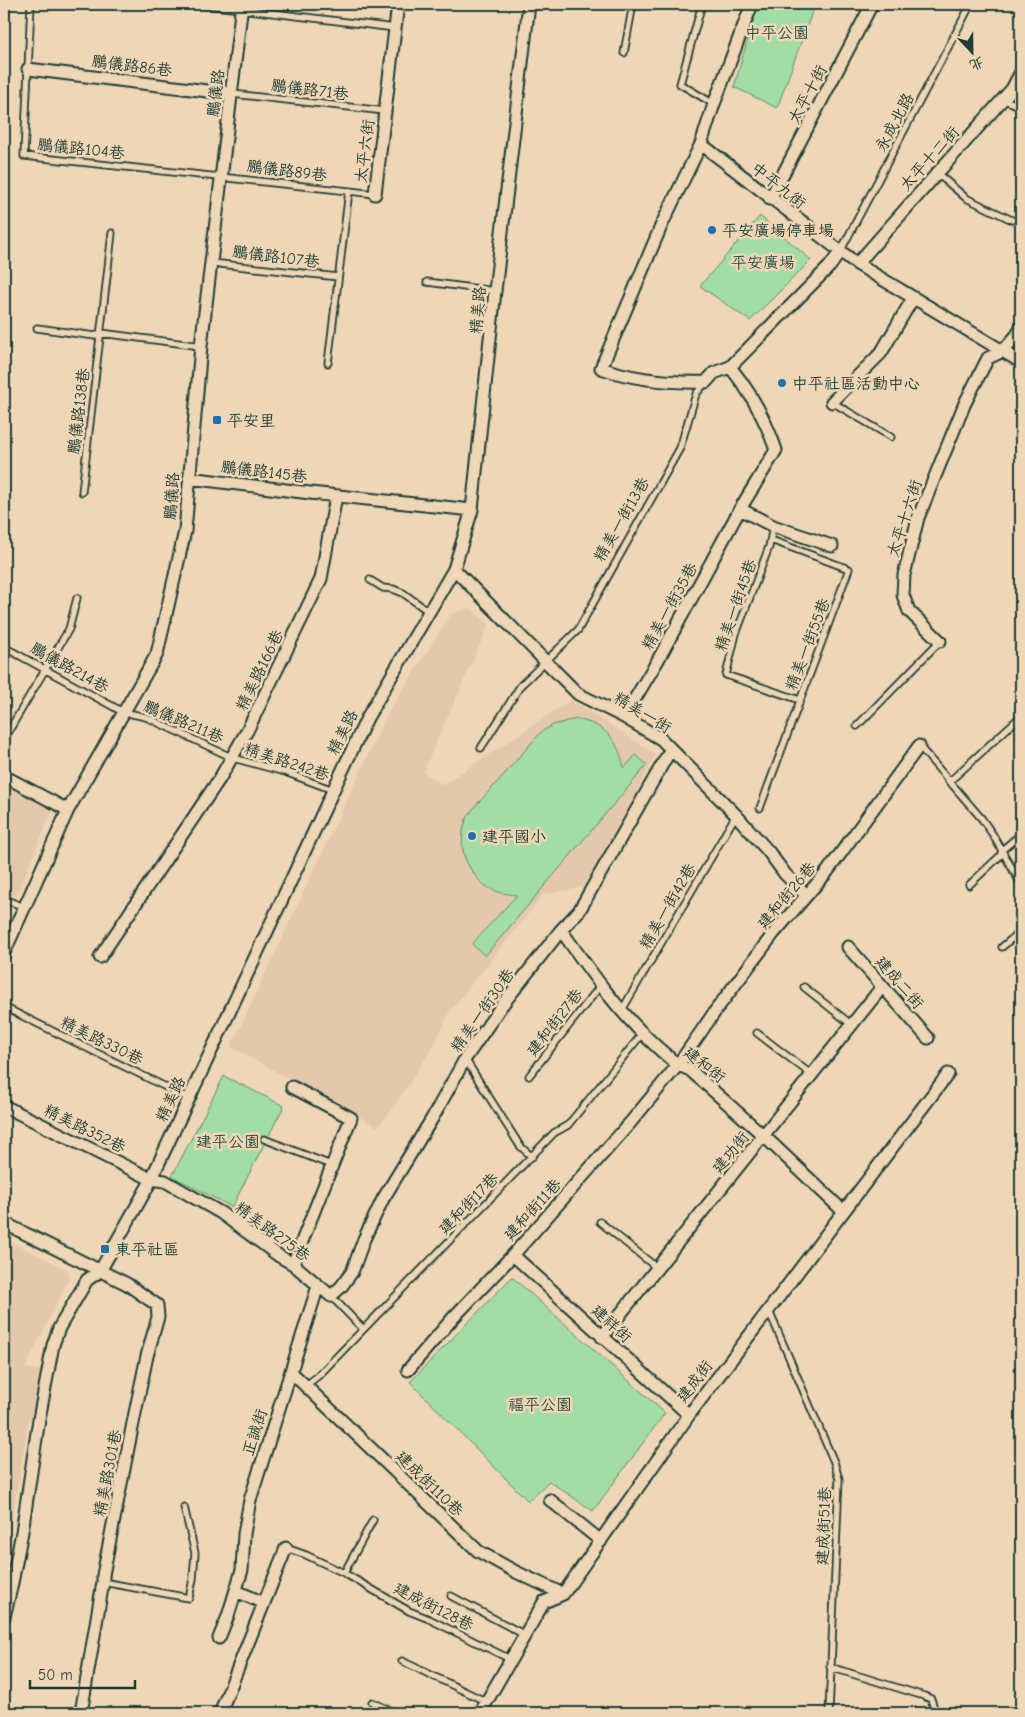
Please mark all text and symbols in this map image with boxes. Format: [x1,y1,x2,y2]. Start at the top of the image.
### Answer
park label: 中平公園 [745,24,809,42]
north arrow [948,28,998,78]
street label: 鵬儀路86巷 [91,52,173,80]
text: 北 [967,53,986,74]
street label: 太平十街 [785,62,831,127]
street label: 鵬儀路 [204,68,228,118]
street label: 鵬儀路71巷 [270,76,350,104]
street label: 永成北路 [872,90,918,155]
street label: 太平六街 [352,118,378,184]
street label: 太平十二街 [896,123,963,194]
street label: 鵬儀路104巷 [36,135,126,163]
street label: 鵬儀路89巷 [246,157,328,185]
street label: 中平九街 [748,159,809,213]
place label: 平安廣場停車場 [722,222,834,240]
marker: 平安廣場停車場 [706,224,718,236]
street label: 鵬儀路107巷 [231,243,320,271]
park label: 平安廣場 [731,254,795,272]
street label: 精美路 [467,285,489,335]
street label: 鵬儀路138巷 [65,367,93,455]
place label: 中平社區活動中心 [792,375,920,393]
marker: 中平社區活動中心 [776,377,788,389]
place label: 平安里 [227,412,275,430]
marker: 平安里 [211,414,223,426]
street label: 鵬儀路145巷 [220,458,308,486]
street label: 鵬儀路 [161,471,183,521]
street label: 精美一街13巷 [590,474,653,565]
street label: 太平十六街 [884,477,926,559]
street label: 精美一街45巷 [712,557,760,654]
street label: 精美一街35巷 [639,560,701,653]
street label: 精美一街55巷 [782,596,834,693]
street label: 精美路166巷 [233,627,287,714]
street label: 鵬儀路214巷 [27,639,112,697]
street label: 精美一街 [610,689,675,737]
street label: 鵬儀路211巷 [141,697,226,747]
street label: 精美路 [324,707,362,758]
street label: 精美路242巷 [242,740,332,784]
place label: 建平國小 [482,828,546,846]
marker: 建平國小 [466,830,478,842]
street label: 建和街26巷 [754,859,820,932]
street label: 精美一街42巷 [636,860,700,953]
street label: 建成二街 [871,953,927,1013]
street label: 精美一街30巷 [447,965,518,1056]
street label: 建和街27巷 [523,986,586,1060]
street label: 精美路330巷 [57,1013,146,1069]
street label: 建和街 [680,1043,729,1087]
street label: 精美路 [153,1074,189,1125]
street label: 精美路352巷 [41,1101,129,1157]
street label: 建功街 [709,1128,753,1177]
park label: 建平公園 [196,1133,260,1151]
street label: 建和街17巷 [435,1169,502,1238]
street label: 建和街11巷 [500,1175,565,1244]
street label: 精美路275巷 [231,1198,314,1265]
place label: 東平社區 [115,1241,179,1259]
marker: 東平社區 [99,1243,111,1255]
street label: 建祥街 [587,1301,635,1346]
street label: 建成街 [673,1357,716,1406]
park label: 福平公園 [508,1396,572,1414]
street label: 正誠街 [239,1407,271,1458]
street label: 精美路301巷 [91,1428,125,1518]
street label: 建成街110巷 [392,1447,467,1520]
street label: 建成街51巷 [814,1486,834,1566]
street label: 建成街128巷 [391,1579,476,1635]
scale bar [30,1657,135,1689]
text: 50 m [38,1666,73,1684]

